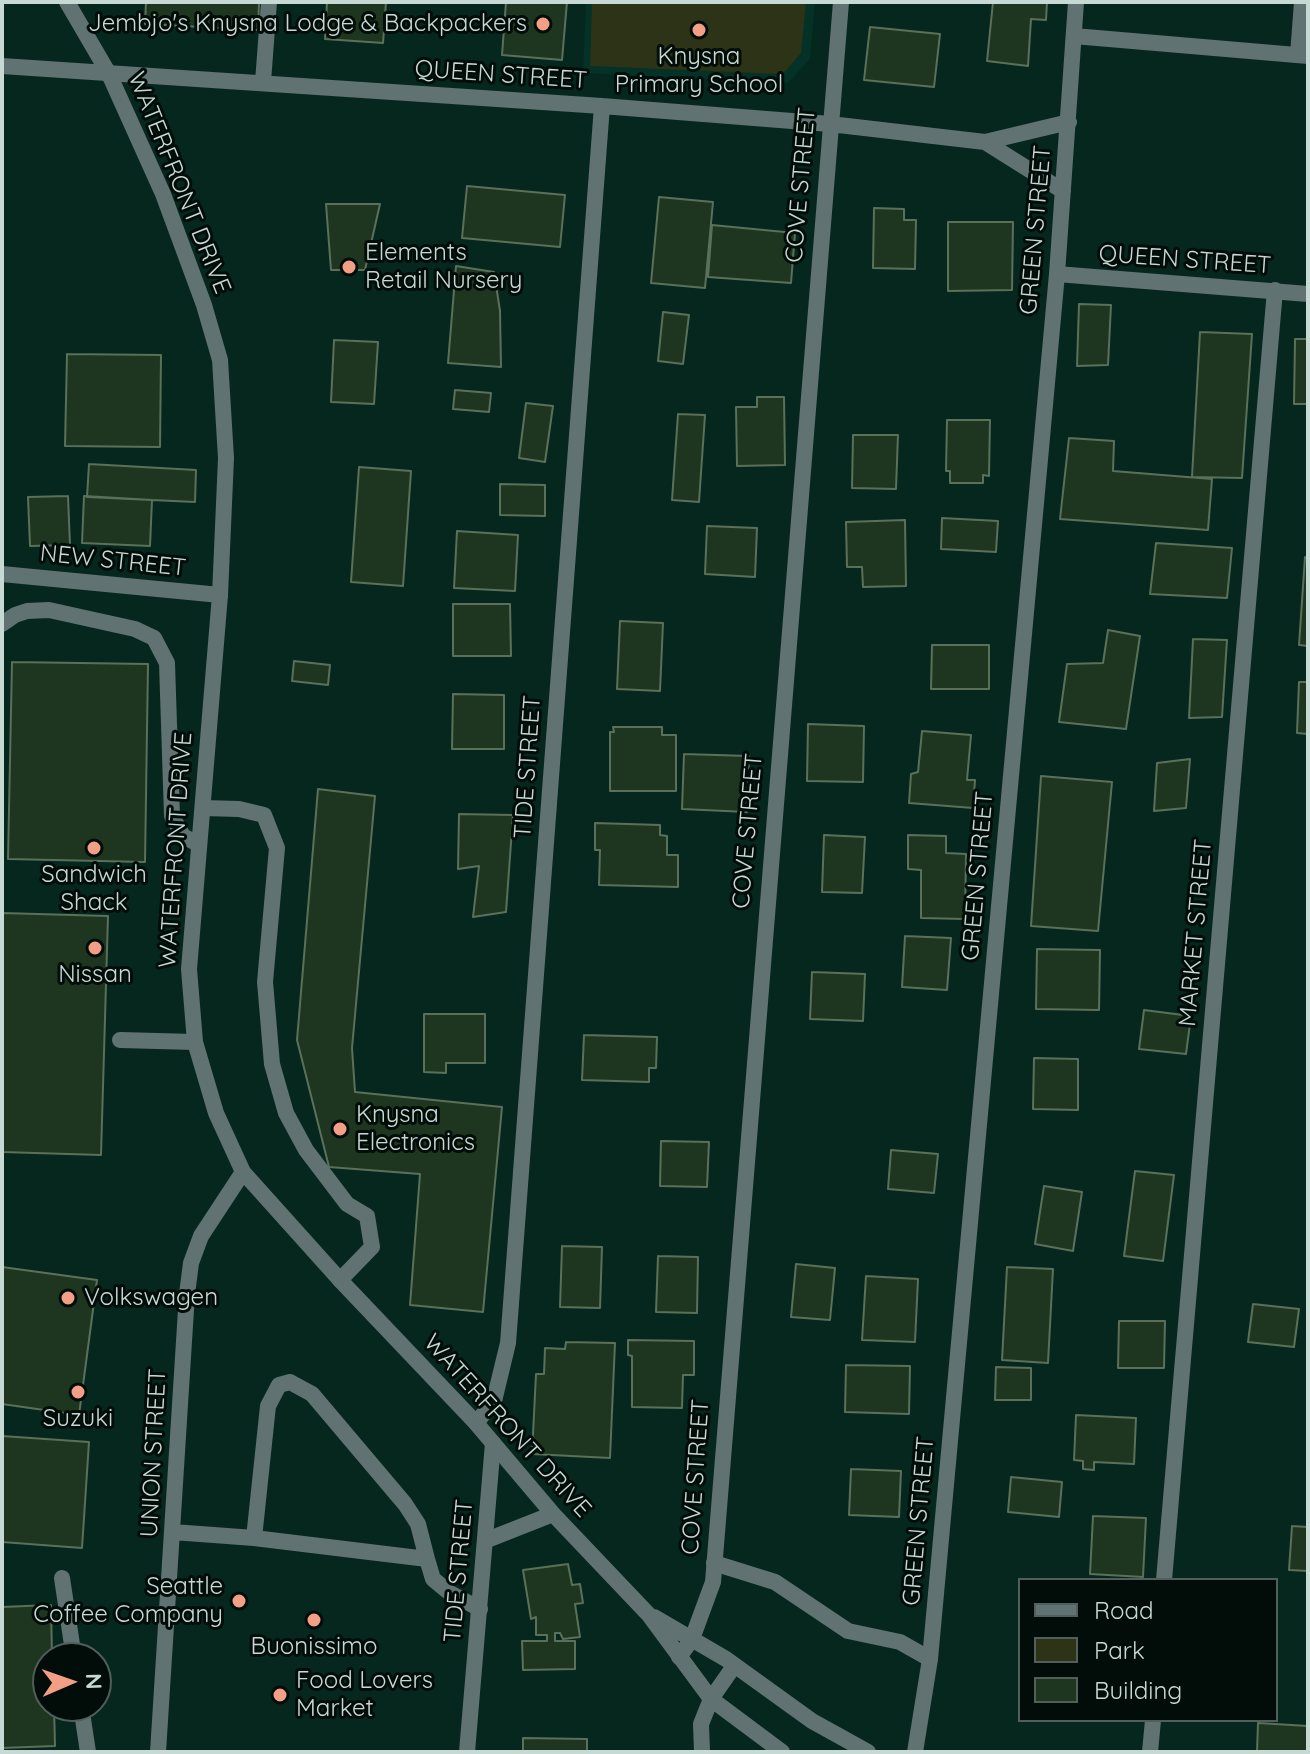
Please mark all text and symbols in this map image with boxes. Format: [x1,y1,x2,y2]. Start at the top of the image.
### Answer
place label: Jembjo's Knysna Lodge & Backpackers [88,10,527,38]
marker: Jembjo's Knysna Lodge & Backpackers [534,15,552,33]
marker: Knysna Primary School [690,21,708,39]
place label: Knysna Primary School [615,43,783,99]
street label: QUEEN STREET [414,55,588,95]
street label: WATERFRONT DRIVE [121,68,237,298]
street label: COVE STREET [780,106,822,264]
street label: GREEN STREET [1014,144,1058,316]
place label: Elements Retail Nursery [365,239,522,295]
street label: QUEEN STREET [1098,240,1272,280]
marker: Elements Retail Nursery [340,258,358,276]
street label: NEW STREET [39,539,187,583]
street label: TIDE STREET [509,694,547,840]
street label: WATERFRONT DRIVE [153,731,199,969]
street label: COVE STREET [727,752,769,910]
street label: GREEN STREET [956,790,1000,962]
street label: MARKET STREET [1173,838,1219,1028]
marker: Sandwich Shack [85,839,103,857]
place label: Sandwich Shack [41,861,147,917]
marker: Nissan [86,939,104,957]
place label: Nissan [58,961,132,989]
place label: Knysna Electronics [356,1101,475,1157]
marker: Knysna Electronics [331,1120,349,1138]
place label: Volkswagen [84,1284,218,1312]
marker: Volkswagen [59,1289,77,1307]
street label: WATERFRONT DRIVE [417,1329,597,1523]
street label: UNION STREET [135,1368,173,1538]
marker: Suzuki [69,1383,87,1401]
street label: COVE STREET [676,1398,716,1556]
place label: Suzuki [43,1405,113,1433]
street label: GREEN STREET [897,1435,941,1607]
street label: TIDE STREET [438,1498,480,1644]
place label: Seattle Coffee Company [33,1573,223,1629]
legend [1018,1578,1278,1722]
marker: Seattle Coffee Company [230,1592,248,1610]
text: Road [1094,1595,1154,1625]
marker: Buonissimo [305,1611,323,1629]
place label: Buonissimo [251,1633,377,1661]
text: Park [1094,1635,1145,1665]
north arrow [32,1642,112,1722]
place label: Food Lovers Market [296,1667,433,1723]
text: N [80,1673,108,1690]
text: Building [1094,1675,1182,1705]
marker: Food Lovers Market [271,1686,289,1704]

